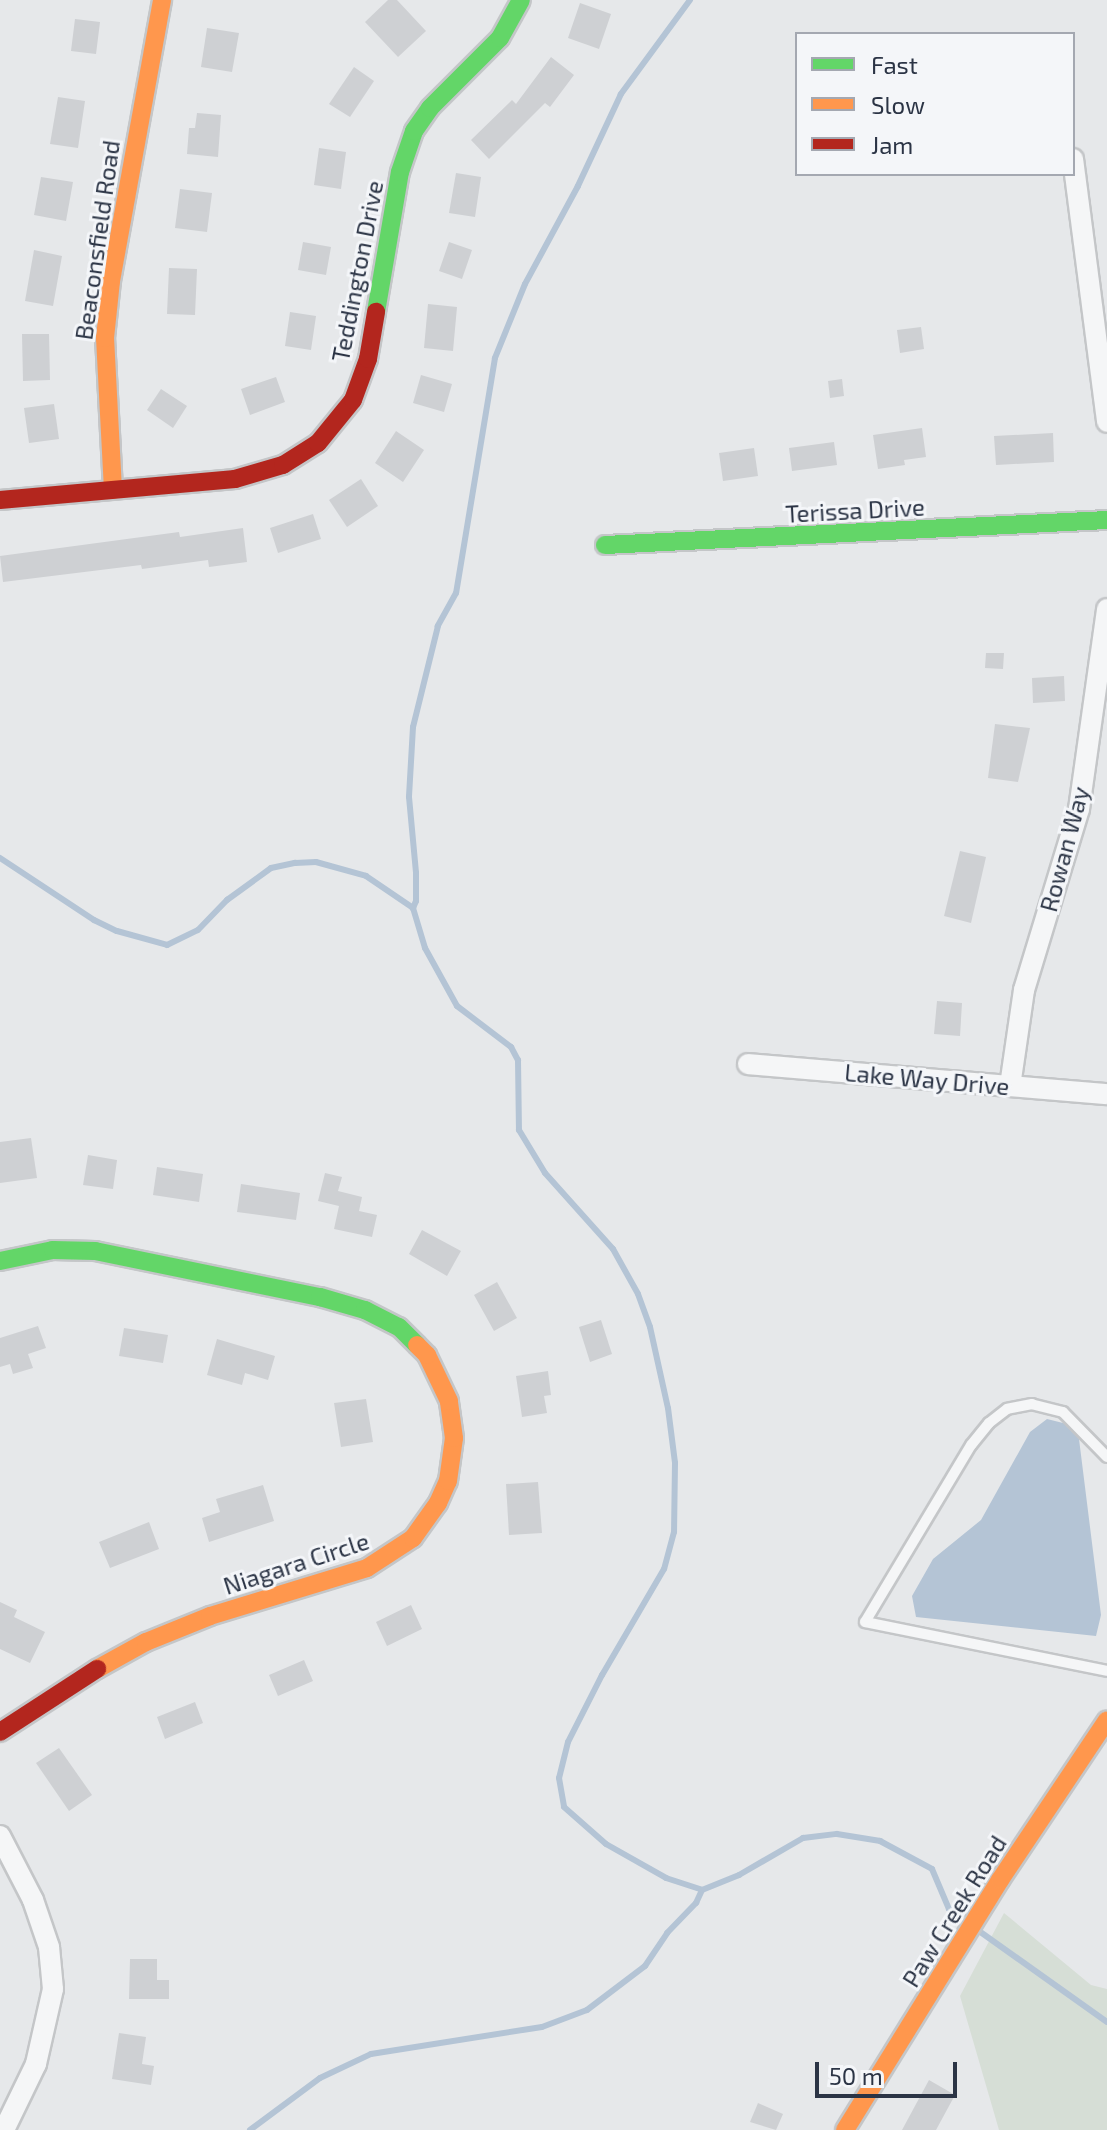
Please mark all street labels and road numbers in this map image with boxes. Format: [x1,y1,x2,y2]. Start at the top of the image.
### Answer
street label: Beaconsfield Road [69,138,125,342]
street label: Teddington Drive [325,178,389,364]
street label: Terissa Drive [785,492,925,528]
street label: Rowan Way [1033,783,1095,915]
street label: Lake Way Drive [843,1057,1011,1101]
street label: Niagara Circle [220,1526,372,1600]
street label: Paw Creek Road [896,1830,1012,1992]

